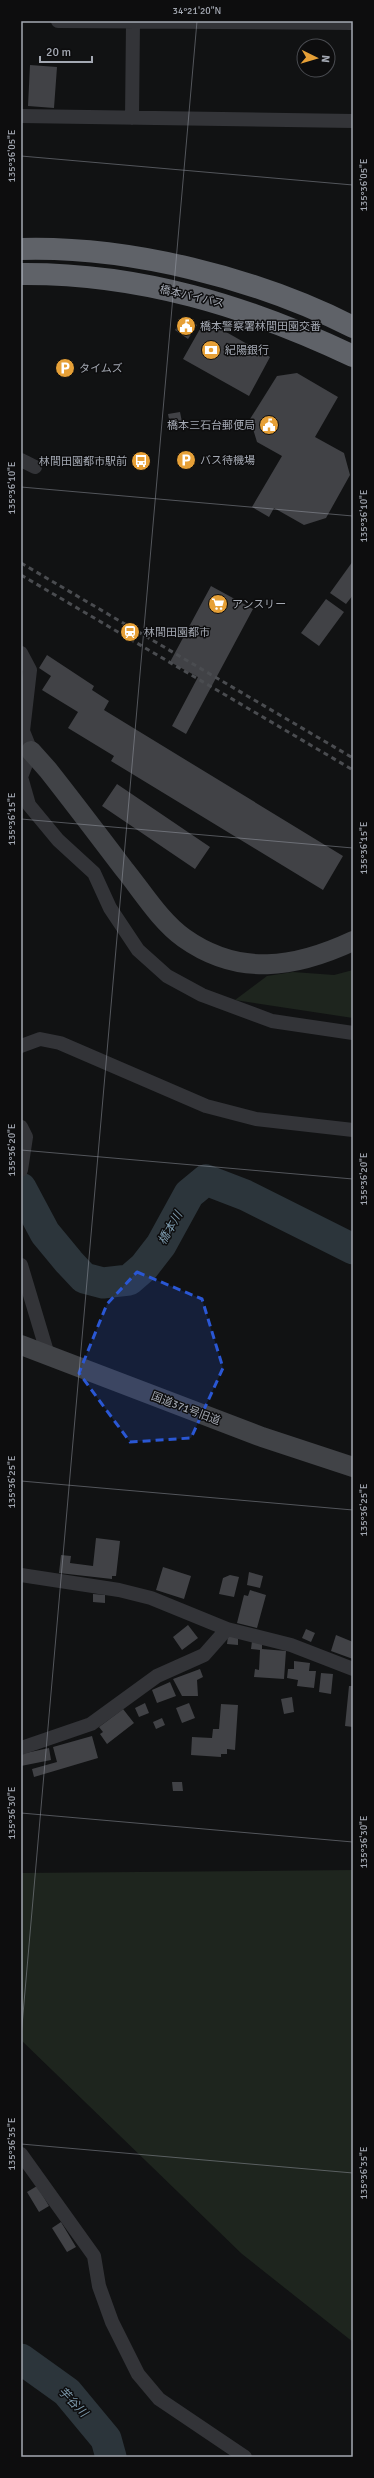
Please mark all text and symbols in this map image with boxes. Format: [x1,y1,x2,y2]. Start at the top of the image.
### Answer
text: 34°21'20"N [173,5,221,17]
scale bar [40,38,92,64]
north arrow [296,38,336,78]
text: 20 m [46,45,71,60]
text: N [319,54,332,63]
text: 135°36'05"E [6,129,18,183]
text: 135°36'05"E [358,158,370,212]
street label: 橋本バイパス [158,283,225,310]
public building icon: 橋本警察署林間田園交番 [175,315,197,337]
place label: 橋本警察署林間田園交番 [200,320,321,333]
bank icon: 紀陽銀行 [200,339,222,361]
place label: 紀陽銀行 [225,344,269,357]
parking icon: タイムズ [54,357,76,379]
place label: タイムズ [79,362,123,375]
public building icon: 橋本三石台郵便局 [258,414,280,436]
place label: 橋本三石台郵便局 [167,419,255,432]
parking icon: バス待機場 [175,449,197,471]
bus stop icon: 林間田園都市駅前 [130,450,152,472]
place label: バス待機場 [200,454,255,467]
place label: 林間田園都市駅前 [39,455,127,468]
text: 135°36'10"E [6,461,18,515]
text: 135°36'10"E [358,489,370,543]
supermarket icon: アンスリー [207,593,229,615]
place label: アンスリー [232,598,286,611]
station icon: 林間田園都市 [119,621,141,643]
place label: 林間田園都市 [144,626,210,639]
text: 135°36'15"E [6,792,18,846]
text: 135°36'15"E [358,821,370,875]
text: 135°36'20"E [6,1123,18,1177]
text: 135°36'20"E [358,1152,370,1206]
water label: 橋本川 [155,1207,187,1248]
street label: 国道371号旧道 [149,1389,222,1428]
text: 135°36'25"E [6,1455,18,1509]
text: 135°36'25"E [358,1483,370,1537]
text: 135°36'30"E [6,1786,18,1840]
text: 135°36'30"E [358,1815,370,1869]
text: 135°36'35"E [6,2117,18,2171]
text: 135°36'35"E [358,2146,370,2200]
water label: 芋谷川 [55,2384,92,2422]

